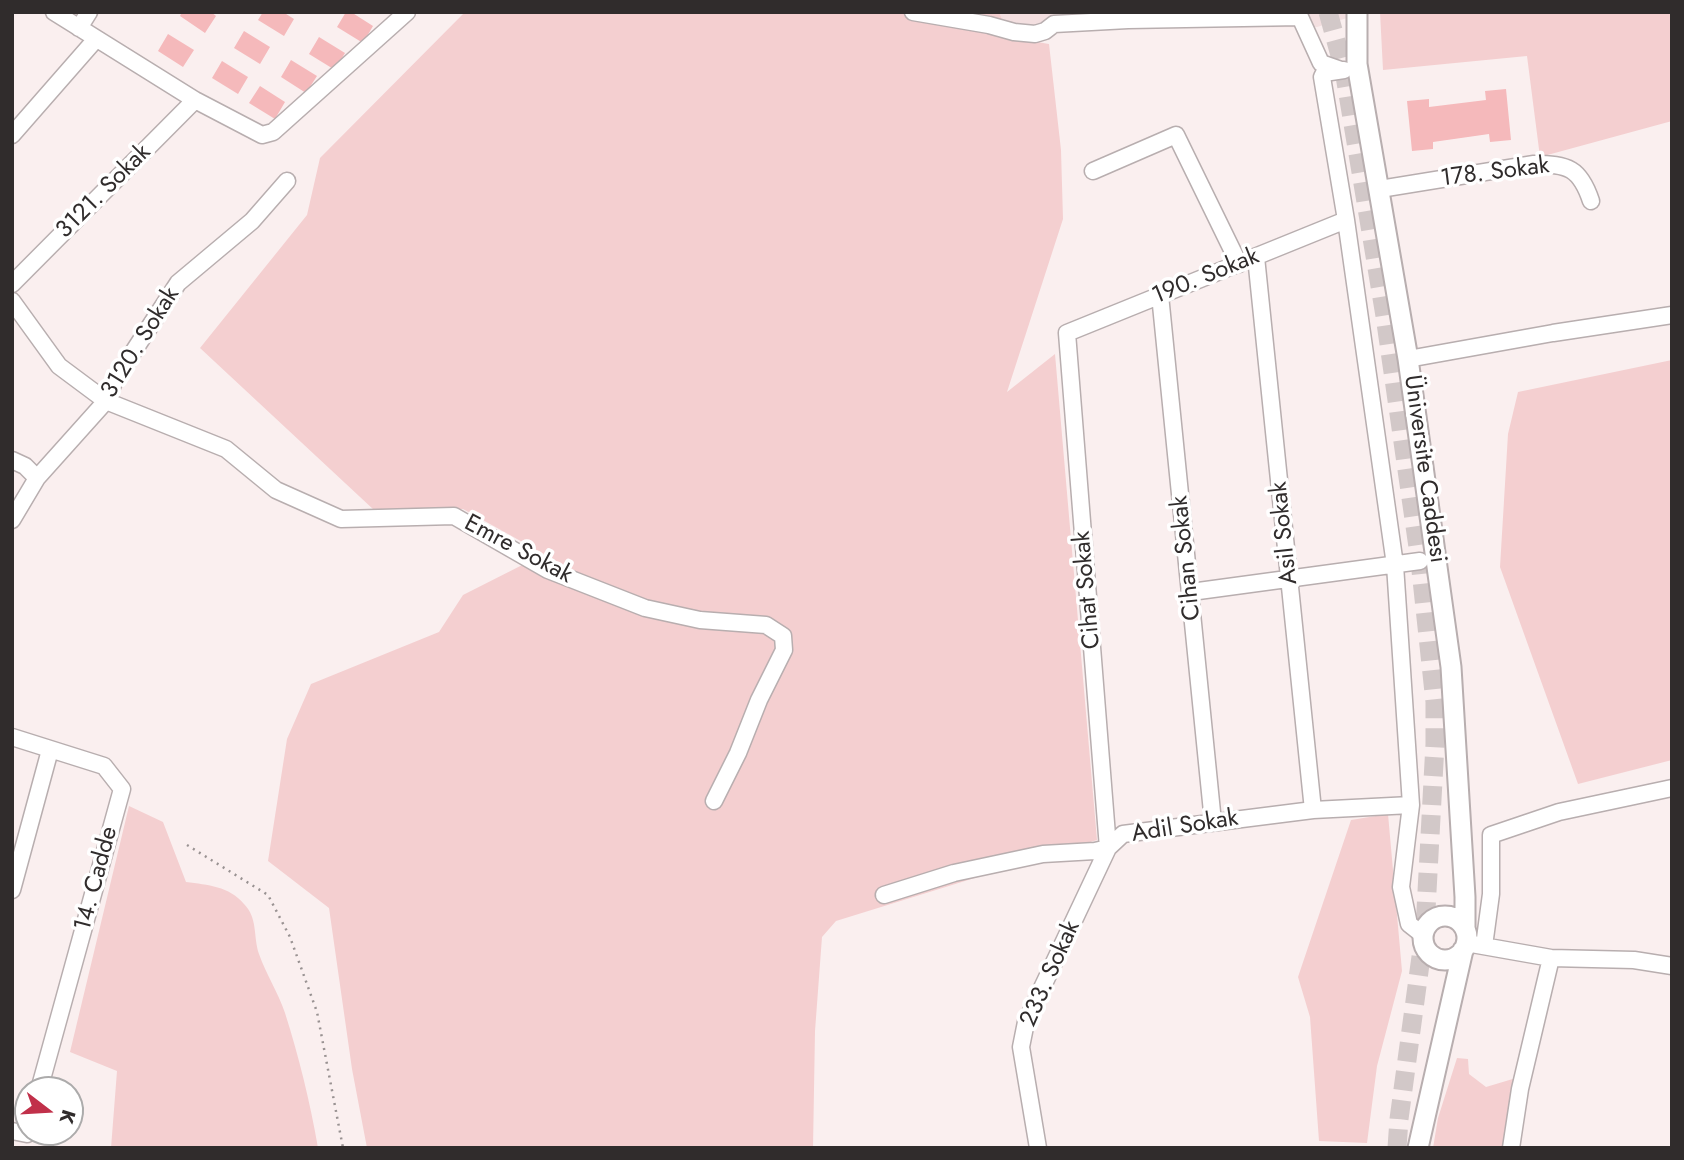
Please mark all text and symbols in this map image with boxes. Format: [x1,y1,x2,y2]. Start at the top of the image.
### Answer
street label: 3121. Sokak [51,139,157,245]
street label: 178. Sokak [1439,152,1551,194]
street label: 190. Sokak [1149,243,1263,311]
street label: 3120. Sokak [96,282,186,404]
street label: Üniversite Caddesi [1397,373,1451,565]
street label: Asil Sokak [1265,480,1305,586]
street label: Cihan Sokak [1166,494,1208,622]
street label: Emre Sokak [459,510,577,590]
street label: Cihat Sokak [1068,530,1108,650]
street label: Adil Sokak [1130,804,1240,850]
street label: 14. Cadde [69,824,125,934]
street label: 233. Sokak [1015,917,1087,1031]
north arrow [14,1076,84,1146]
text: K [53,1106,82,1127]

